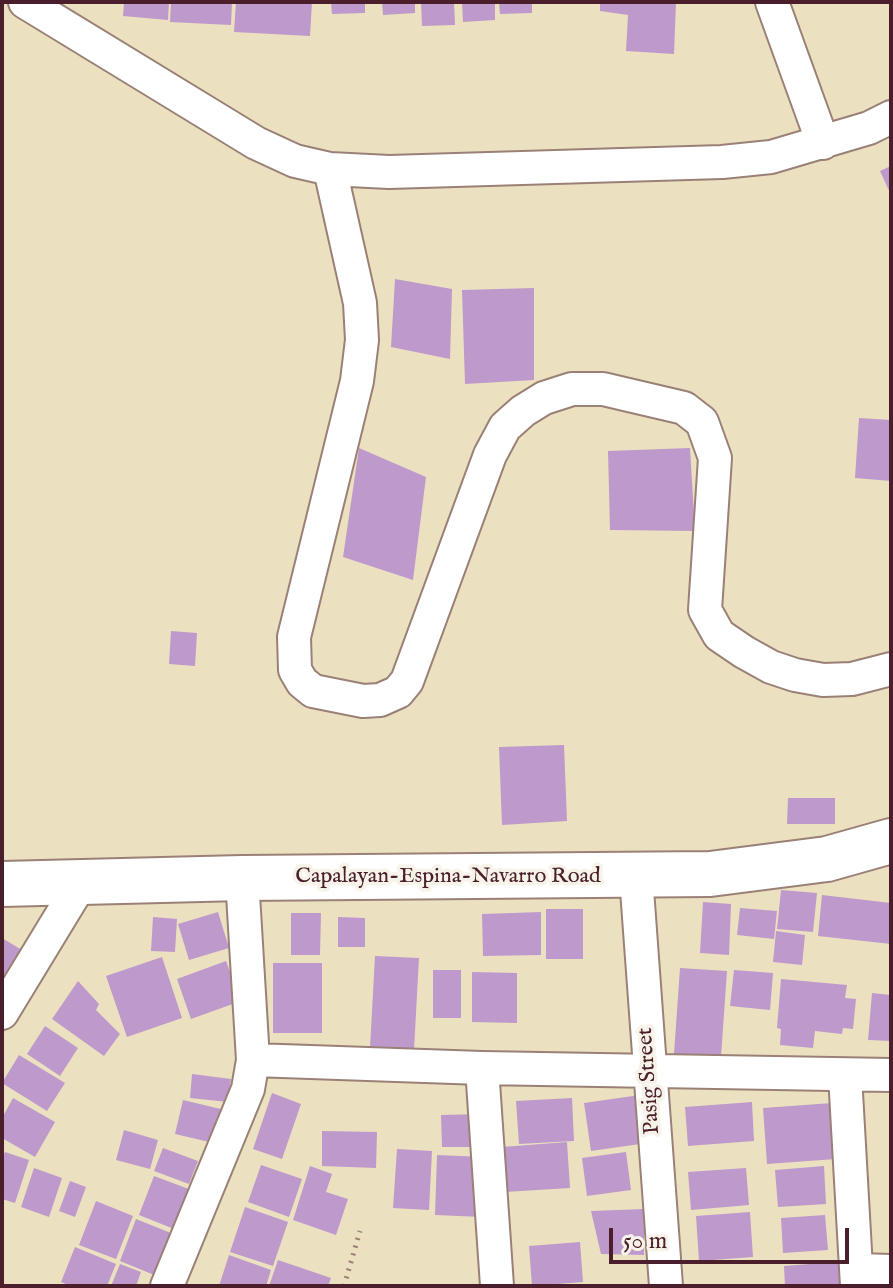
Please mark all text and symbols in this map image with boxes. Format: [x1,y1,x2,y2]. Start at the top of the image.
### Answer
street label: Capalayan-Espina-Navarro Road [295,864,601,890]
street label: Pasig Street [633,1027,667,1135]
scale bar [613,1212,853,1262]
text: 50 m [623,1226,667,1257]

